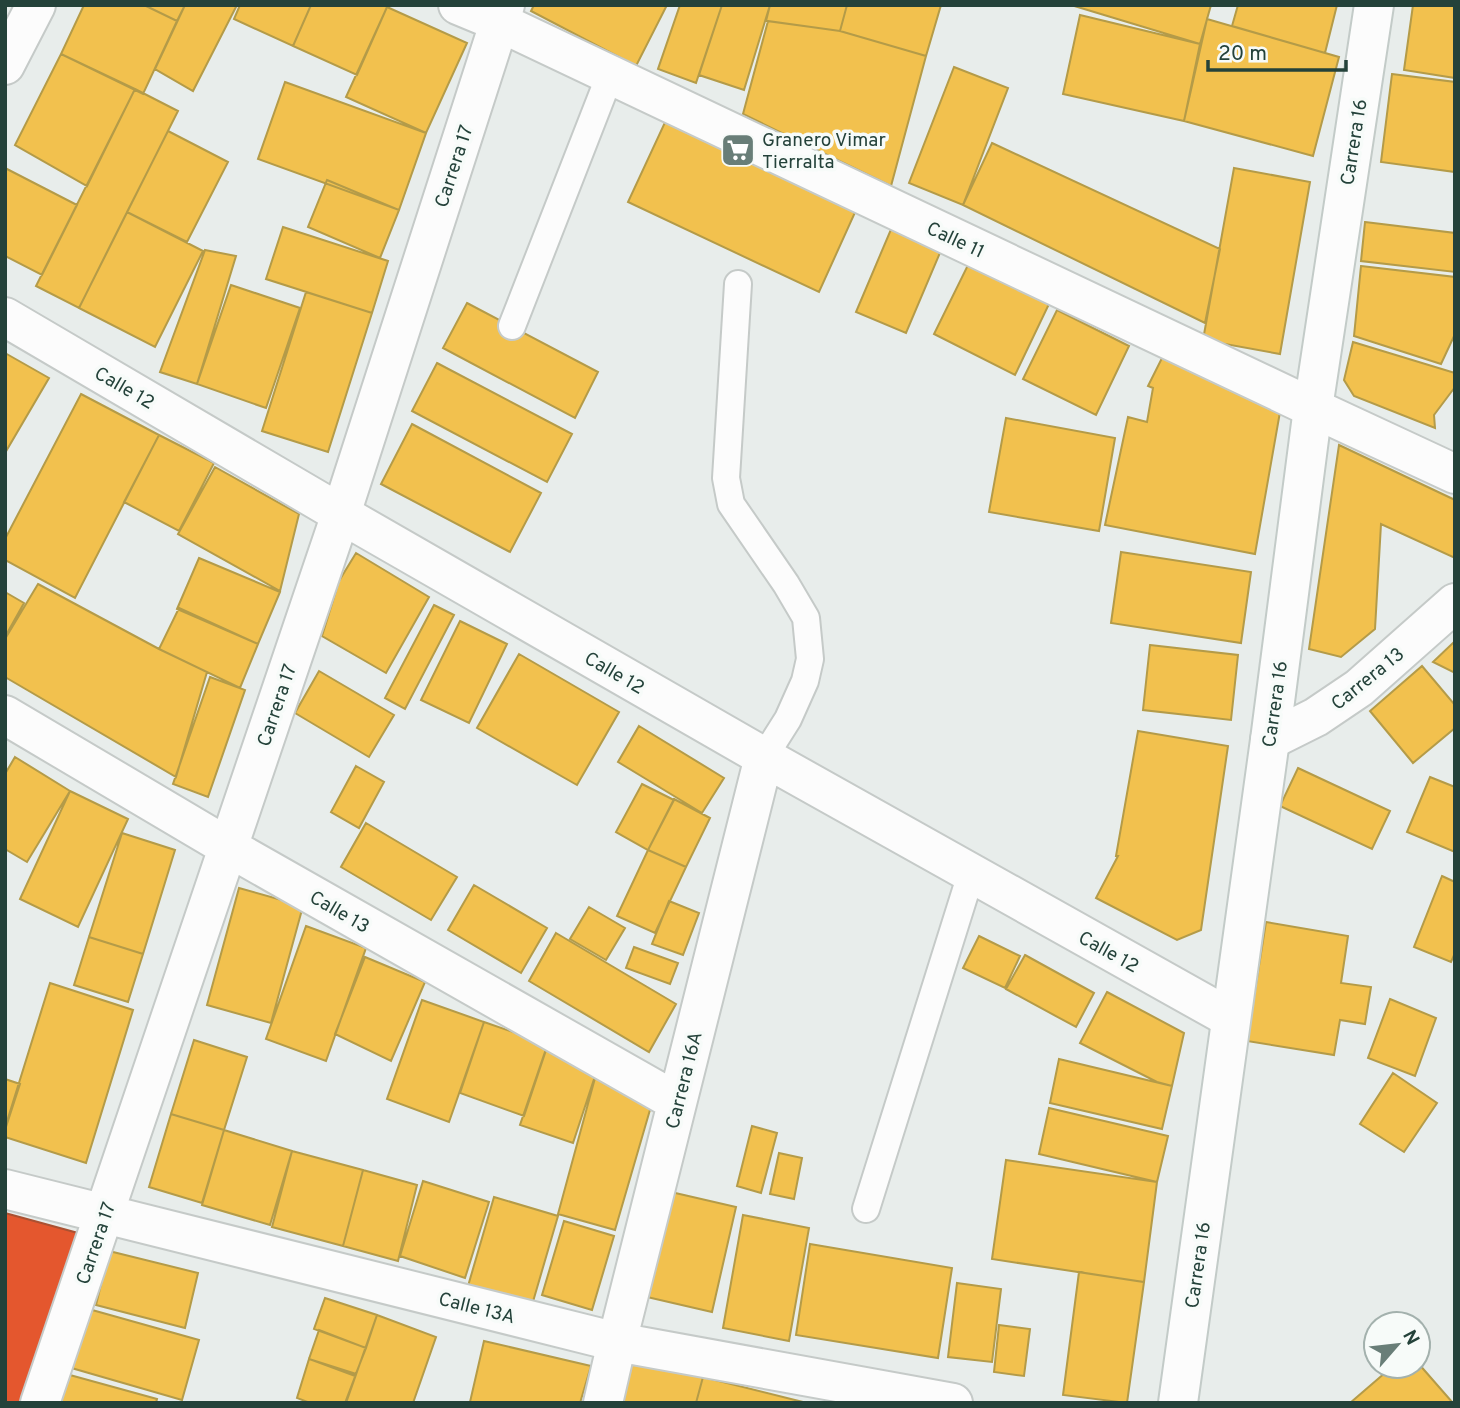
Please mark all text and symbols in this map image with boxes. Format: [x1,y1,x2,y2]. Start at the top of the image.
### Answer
scale bar [1208,28,1346,72]
text: 20 m [1218,41,1267,68]
street label: Carrera 16 [1336,97,1374,187]
street label: Carrera 17 [430,122,480,211]
place label: Granero Vimar Tierralta [762,129,887,175]
supermarket icon: Granero Vimar Tierralta [719,131,757,169]
street label: Calle 11 [922,217,988,265]
street label: Calle 12 [90,362,158,416]
street label: Carrera 13 [1327,643,1410,716]
street label: Calle 12 [580,647,648,701]
street label: Carrera 16 [1258,660,1294,749]
street label: Carrera 17 [253,661,303,750]
street label: Calle 13 [305,886,373,939]
street label: Calle 12 [1074,926,1143,979]
street label: Carrera 16A [661,1029,709,1132]
street label: Carrera 17 [72,1199,122,1288]
street label: Carrera 16 [1181,1221,1217,1310]
street label: Calle 13A [436,1288,517,1330]
north arrow [1362,1310,1432,1380]
text: N [1396,1326,1424,1350]

